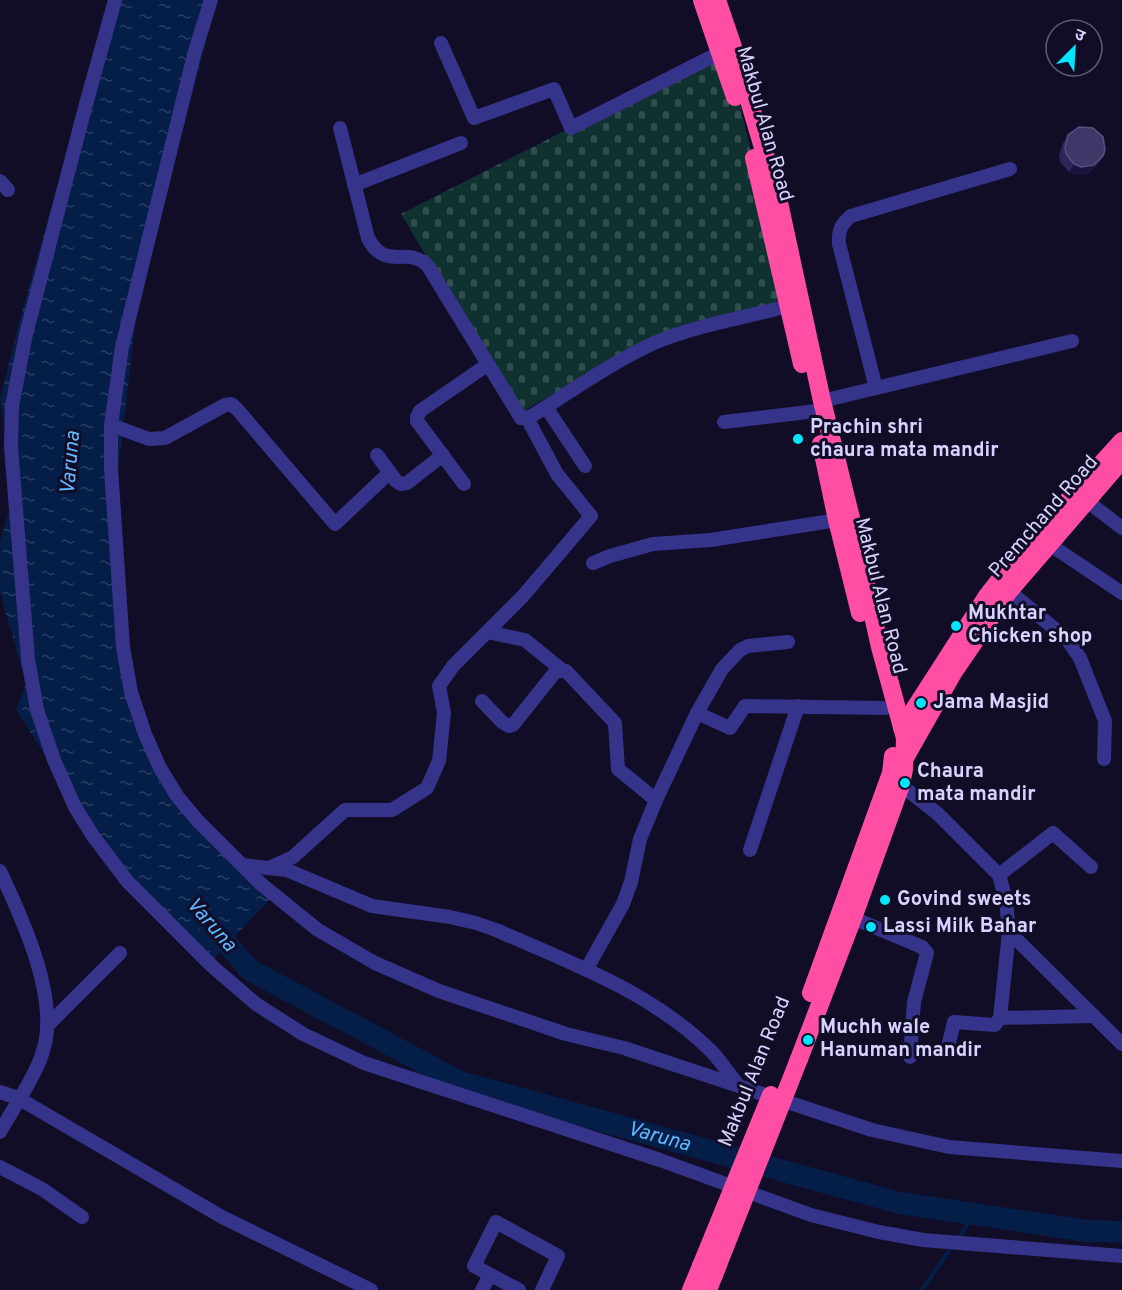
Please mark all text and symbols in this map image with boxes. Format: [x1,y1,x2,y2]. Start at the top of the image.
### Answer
north arrow [1044,18,1104,78]
text: उ [1071,25,1088,47]
street label: Makbul Alan Road [729,43,799,205]
place label: Prachin shri chaura mata mandir [810,415,999,464]
water label: Varuna [55,430,87,496]
marker: Prachin shri chaura mata mandir [791,432,805,446]
street label: Premchand Road [984,450,1104,584]
street label: Makbul Alan Road [848,515,912,677]
place label: Mukhtar Chicken shop [968,601,1092,650]
marker: Mukhtar Chicken shop [949,619,963,633]
place label: Jama Masjid [933,690,1049,716]
marker: Jama Masjid [914,696,928,710]
place label: Chaura mata mandir [917,759,1036,808]
marker: Chaura mata mandir [898,776,912,790]
place label: Govind sweets [897,887,1031,913]
water label: Varuna [180,892,242,958]
marker: Govind sweets [878,893,892,907]
place label: Lassi Milk Bahar [883,914,1037,940]
marker: Lassi Milk Bahar [864,920,878,934]
street label: Makbul Alan Road [713,993,797,1151]
place label: Muchh wale Hanuman mandir [820,1015,982,1064]
marker: Muchh wale Hanuman mandir [801,1033,815,1047]
water label: Varuna [624,1115,693,1158]

